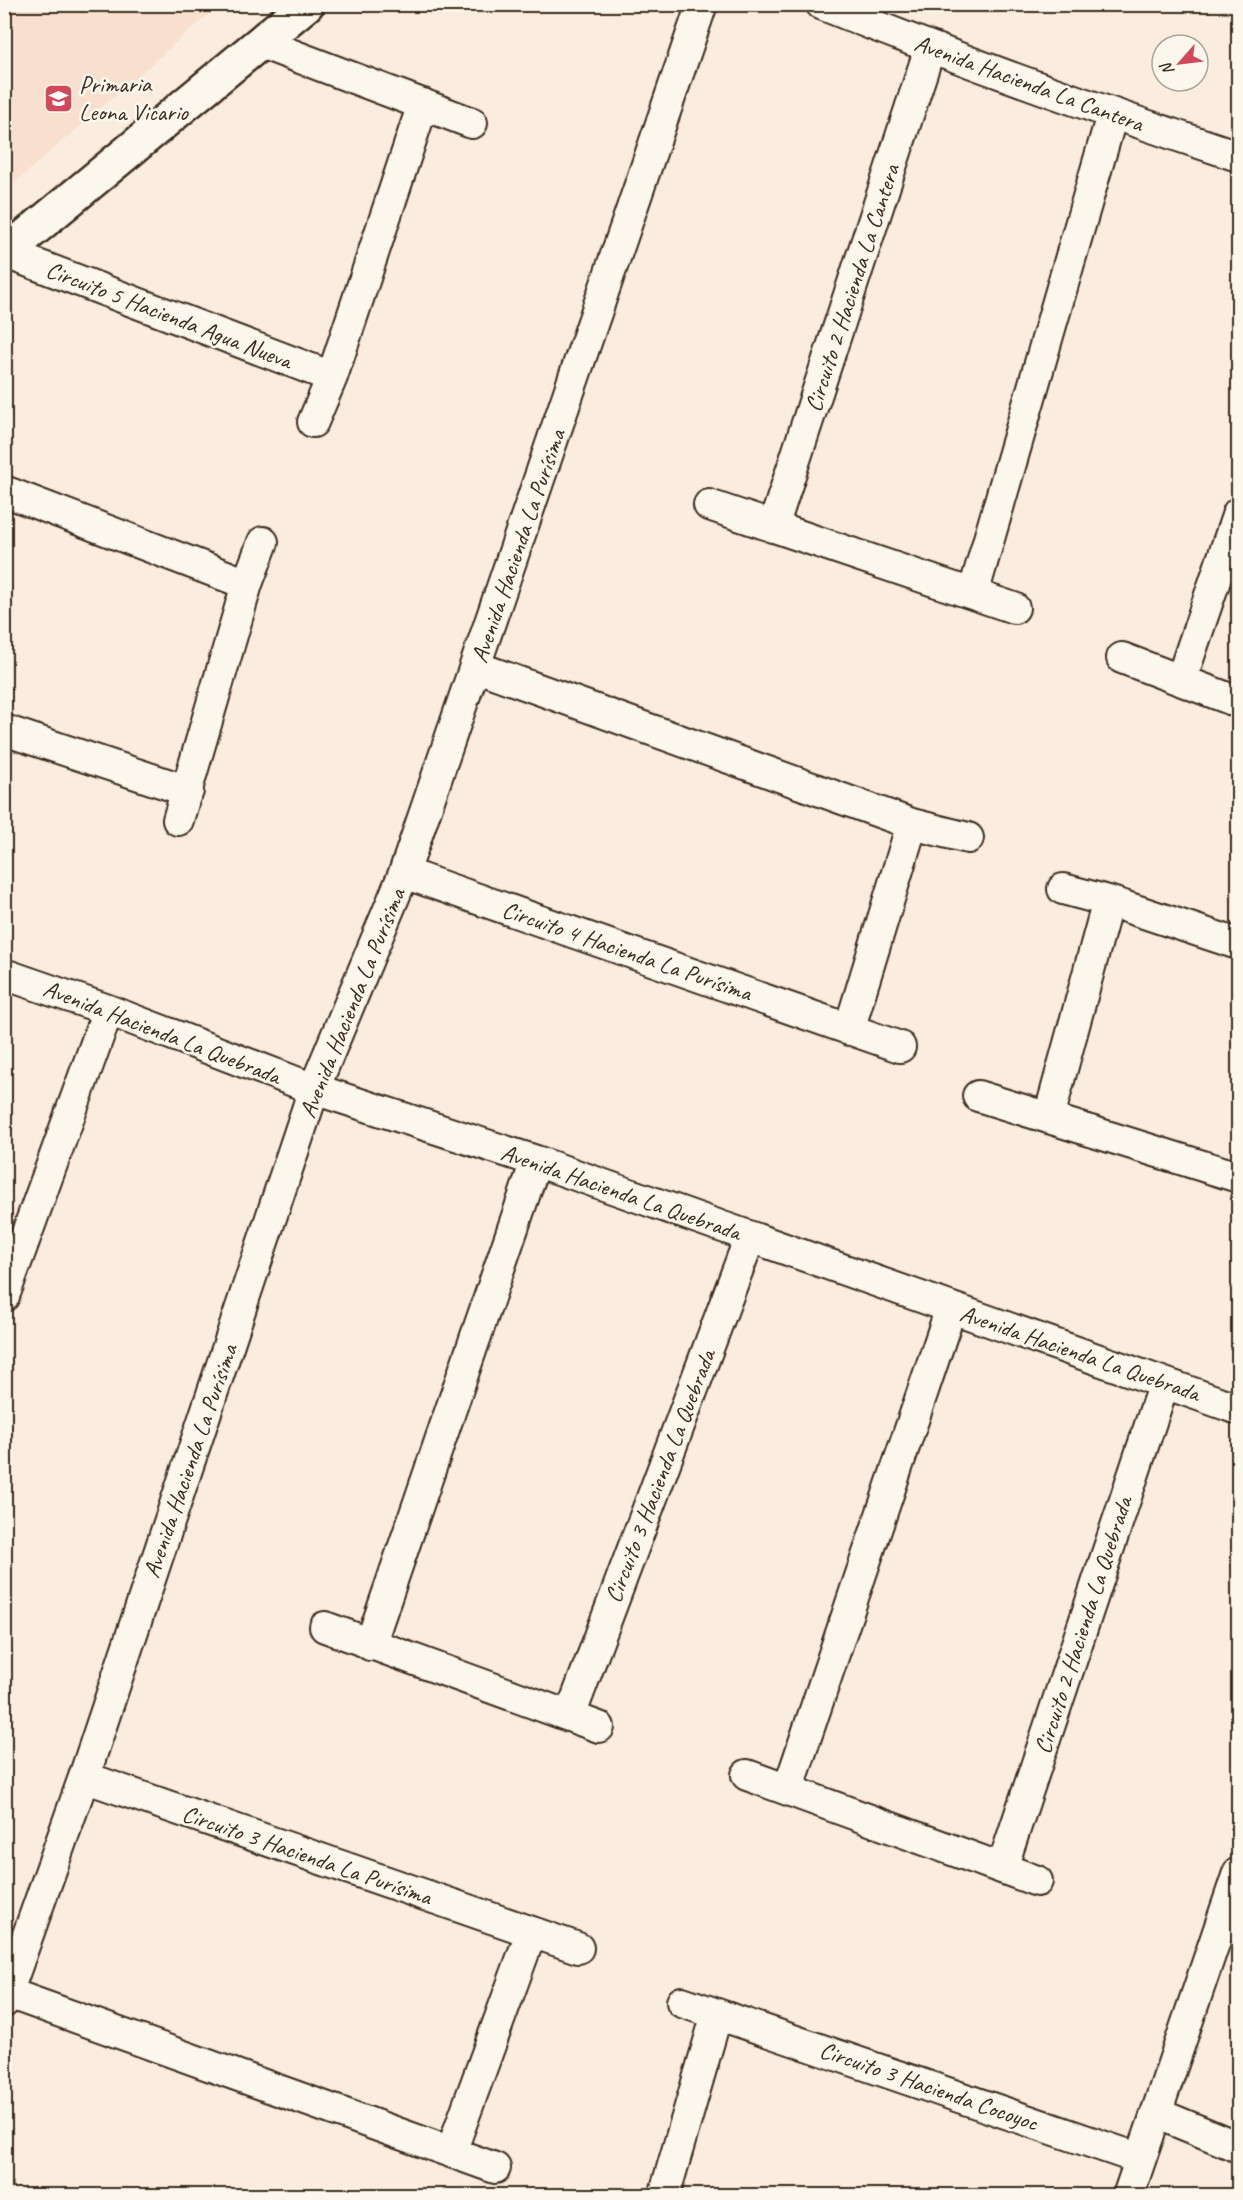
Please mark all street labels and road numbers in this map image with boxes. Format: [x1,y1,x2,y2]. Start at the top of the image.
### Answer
street label: Avenida Hacienda La Cantera [911,28,1149,139]
street label: Circuito 2 Hacienda La Cantera [798,159,907,415]
street label: Circuito 5 Hacienda Agua Nueva [42,254,298,376]
street label: Avenida Hacienda La Purísima [464,424,572,667]
street label: Avenida Hacienda La Purísima [292,883,412,1122]
street label: Circuito 4 Hacienda La Purísima [498,894,757,1008]
street label: Avenida Hacienda La Quebrada [39,973,287,1092]
street label: Avenida Hacienda La Quebrada [497,1137,747,1248]
street label: Avenida Hacienda La Quebrada [956,1298,1206,1409]
street label: Avenida Hacienda La Purísima [136,1339,244,1582]
street label: Circuito 3 Hacienda La Quebrada [598,1343,723,1607]
street label: Circuito 2 Hacienda La Quebrada [1027,1491,1139,1757]
street label: Circuito 3 Hacienda La Purísima [178,1798,437,1912]
street label: Circuito 3 Hacienda Cocoyoc [816,2035,1043,2138]

